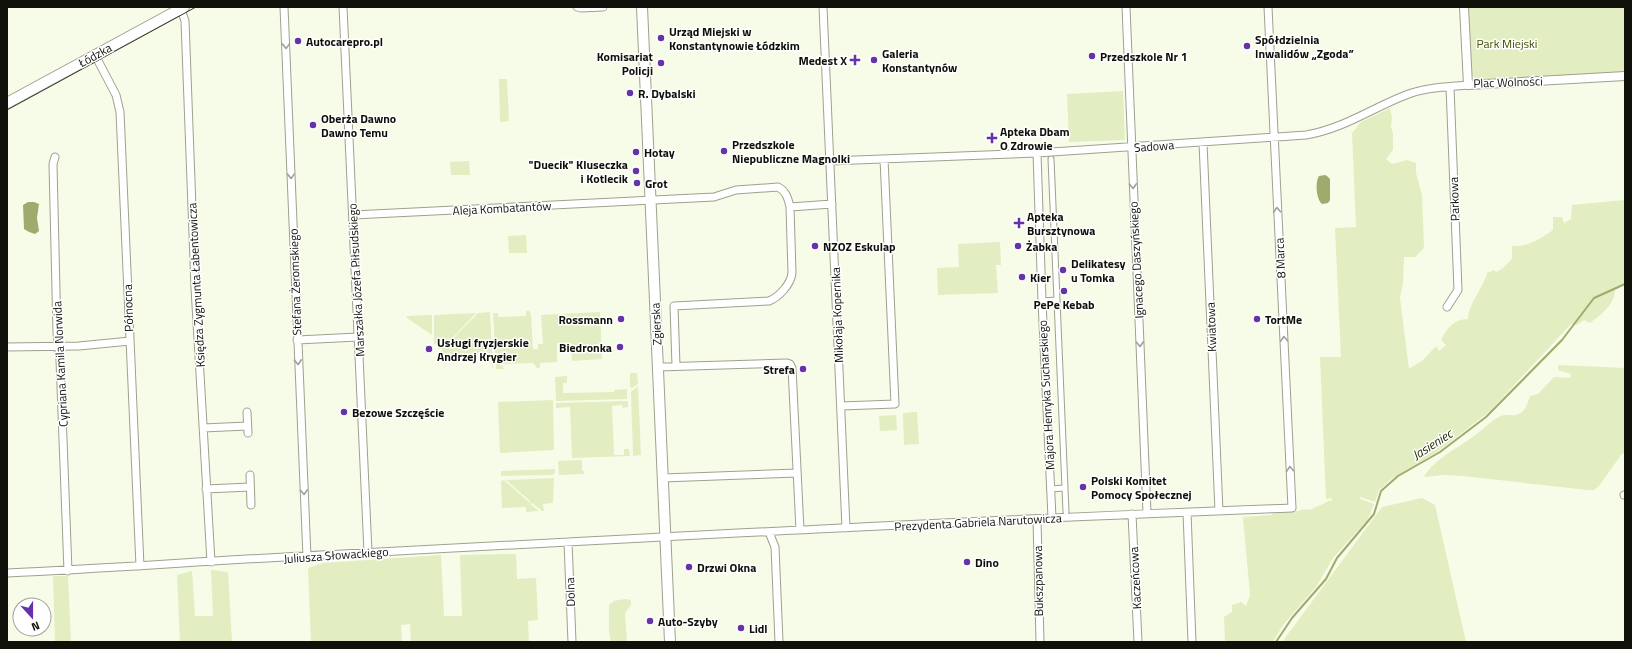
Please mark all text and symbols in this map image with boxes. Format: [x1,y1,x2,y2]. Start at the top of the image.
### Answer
place label: Urząd Miejski w Konstantynowie Łódzkim [669,22,800,55]
place label: Spółdzielnia Inwalidów „Zgoda” [1255,30,1354,63]
place label: Autocarepro.pl [306,32,383,51]
marker: Urząd Miejski w Konstantynowie Łódzkim [656,33,666,43]
park label: Park Miejski [1477,34,1537,53]
marker: Autocarepro.pl [293,36,303,46]
street label: Łódzka [74,38,115,72]
marker: Spółdzielnia Inwalidów „Zgoda” [1242,41,1252,51]
one-way arrow [281,43,290,49]
place label: Galeria Konstantynów [882,44,957,77]
place label: Komisariat Policji [597,47,654,80]
place label: Przedszkole Nr 1 [1100,47,1187,66]
place label: Medest X [798,51,847,70]
marker: Przedszkole Nr 1 [1087,51,1097,61]
marker: Medest X [850,55,860,65]
marker: Galeria Konstantynów [869,55,879,65]
marker: Komisariat Policji [656,58,666,68]
street label: Plac Wolności [1473,71,1543,93]
place label: R. Dybalski [638,84,696,103]
marker: R. Dybalski [625,88,635,98]
place label: Oberża Dawno Dawno Temu [321,109,396,142]
marker: Oberża Dawno Dawno Temu [308,120,318,130]
place label: Apteka Dbam O Zdrowie [1000,122,1070,155]
marker: Apteka Dbam O Zdrowie [987,133,997,143]
place label: Przedszkole Niepubliczne Magnolki [732,135,850,168]
street label: Sadowa [1133,135,1175,157]
place label: Hotay [644,143,675,162]
marker: Przedszkole Niepubliczne Magnolki [719,146,729,156]
marker: Hotay [631,147,641,157]
place label: "Duecik" Kluseczka i Kotlecik [529,155,629,188]
marker: "Duecik" Kluseczka i Kotlecik [631,166,641,176]
one-way arrow [287,173,295,179]
place label: Grot [645,174,668,193]
street label: Parkowa [1444,177,1464,221]
marker: Grot [632,178,642,188]
one-way arrow [1128,183,1137,189]
street label: Aleja Kombatantów [452,196,552,220]
street label: Ignacego Daszyńskiego [1123,201,1149,319]
street label: Księdza Zygmunta Łabentowicza [182,202,210,368]
street label: Marszałka Józefa Piłsudskiego [342,203,370,357]
one-way arrow [1273,206,1282,213]
place label: Apteka Bursztynowa [1027,207,1095,240]
marker: Apteka Bursztynowa [1014,218,1024,228]
street label: Stefana Żeromskiego [284,228,306,336]
place label: NZOZ Eskulap [823,237,896,256]
place label: Żabka [1026,237,1057,256]
street label: 8 Marca [1269,237,1291,279]
marker: NZOZ Eskulap [810,241,820,251]
marker: Żabka [1013,241,1023,251]
place label: Delikatesy u Tomka [1071,254,1126,287]
marker: Delikatesy u Tomka [1058,265,1068,275]
street label: Mikołaja Kopernika [826,267,848,363]
place label: Kier [1030,268,1051,287]
marker: Kier [1017,272,1027,282]
street label: Północna [118,284,138,332]
marker: PePe Kebab [1059,286,1069,296]
place label: PePe Kebab [1033,295,1095,314]
street label: Cypriana Kamila Norwida [47,301,73,427]
street label: Zgierska [645,302,667,346]
street label: Kwiatowa [1201,302,1221,352]
place label: Rossmann [558,310,613,329]
place label: TortMe [1265,310,1302,329]
marker: Rossmann [616,314,626,324]
marker: TortMe [1252,314,1262,324]
street label: Majora Henryka Sucharskiego [1033,320,1059,470]
place label: Usługi fryzjerskie Andrzej Krygier [437,333,529,366]
one-way arrow [1279,336,1288,342]
place label: Biedronka [559,338,612,357]
one-way arrow [1135,341,1144,347]
marker: Biedronka [615,342,625,352]
marker: Usługi fryzjerskie Andrzej Krygier [424,344,434,354]
one-way arrow [294,359,303,365]
place label: Strefa [763,360,795,379]
marker: Strefa [798,364,808,374]
place label: Bezowe Szczęście [352,403,444,422]
marker: Bezowe Szczęście [339,407,349,417]
water label: Jasieniec [1408,423,1458,465]
one-way arrow [1286,466,1294,472]
place label: Polski Komitet Pomocy Społecznej [1091,471,1192,504]
marker: Polski Komitet Pomocy Społecznej [1078,482,1088,492]
one-way arrow [300,489,308,495]
street label: Prezydenta Gabriela Narutowicza [894,508,1062,536]
street label: Juliusza Słowackiego [283,542,389,568]
street label: Bukszpanowa [1028,545,1048,617]
street label: Kaczeńcowa [1124,546,1146,610]
place label: Dino [975,553,999,572]
marker: Dino [962,557,972,567]
place label: Drzwi Okna [697,558,756,577]
marker: Drzwi Okna [684,562,694,572]
street label: Dolna [560,577,580,607]
north arrow [12,597,52,637]
place label: Auto-Szyby [658,612,718,631]
marker: Auto-Szyby [645,616,655,626]
text: N [29,618,42,635]
place label: Lidl [749,619,768,638]
marker: Lidl [736,623,746,633]

